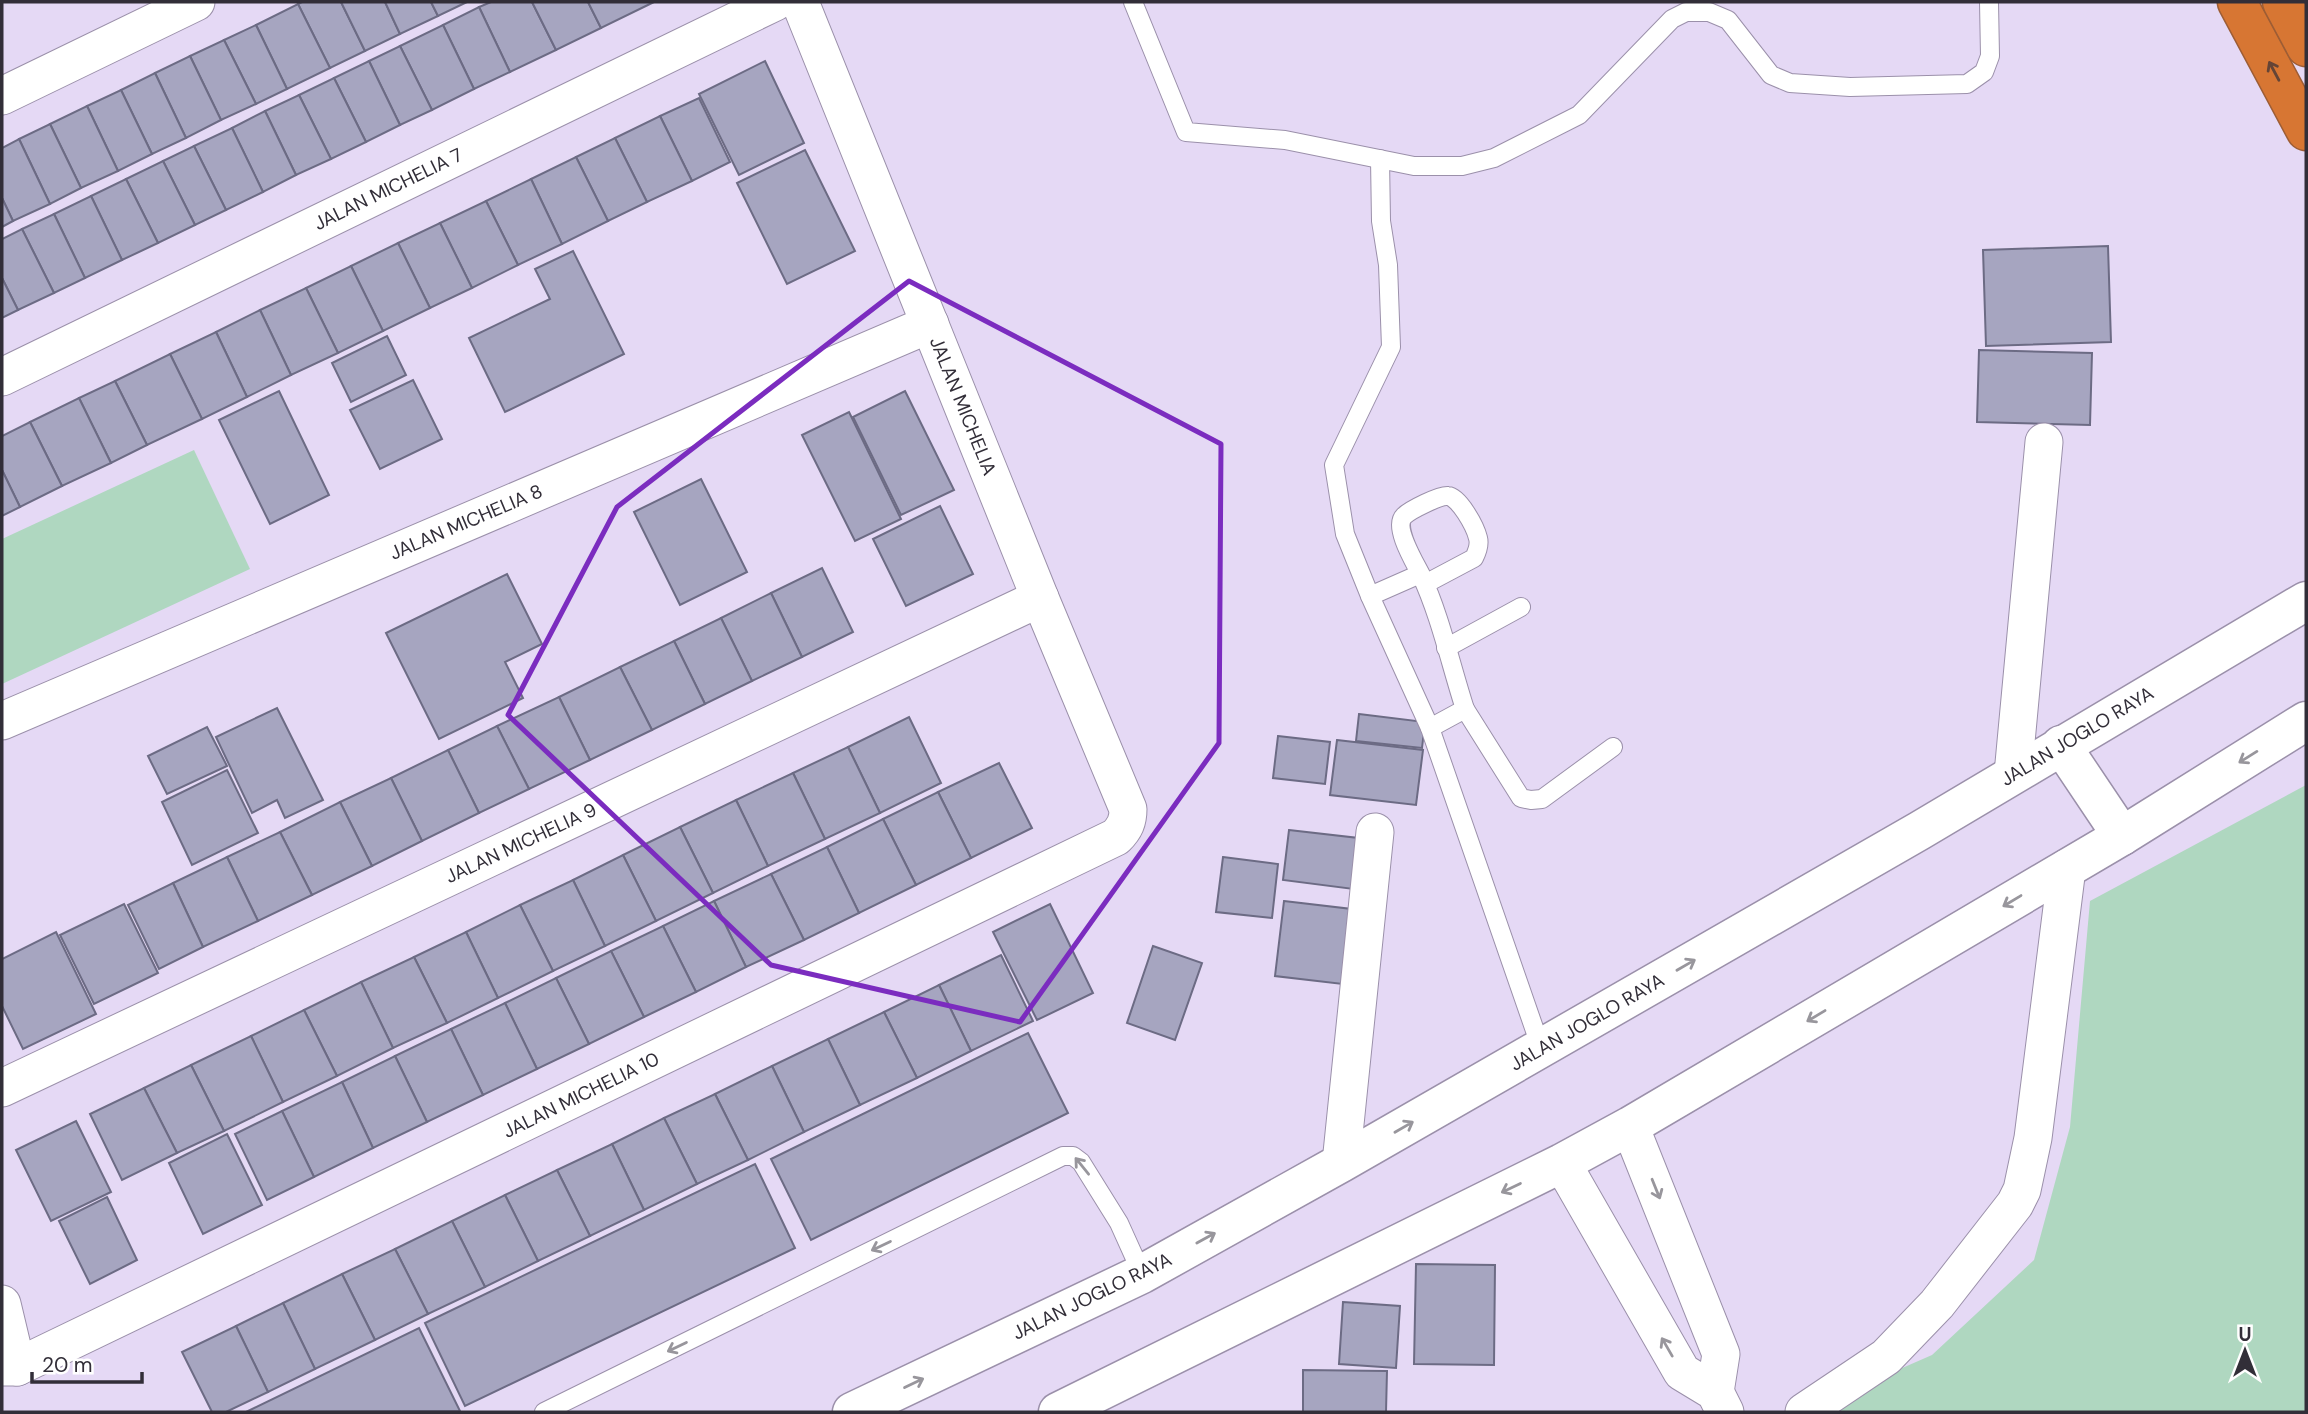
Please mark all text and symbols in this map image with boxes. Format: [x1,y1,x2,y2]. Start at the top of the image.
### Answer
one-way arrow [2267,61,2280,82]
street label: JALAN MICHELIA 7 [310,142,466,236]
street label: JALAN MICHELIA [924,333,1002,479]
street label: JALAN MICHELIA 8 [386,478,546,566]
street label: JALAN JOGLO RAYA [1996,680,2158,792]
one-way arrow [2239,751,2259,765]
street label: JALAN MICHELIA 9 [441,797,601,889]
one-way arrow [2003,894,2023,908]
one-way arrow [1676,958,1696,972]
street label: JALAN JOGLO RAYA [1505,967,1669,1076]
one-way arrow [1807,1010,1827,1024]
street label: JALAN MICHELIA 10 [499,1046,663,1144]
one-way arrow [1393,1120,1414,1133]
one-way arrow [1074,1158,1090,1176]
one-way arrow [1650,1178,1663,1200]
one-way arrow [1501,1181,1522,1195]
one-way arrow [1195,1231,1215,1245]
one-way arrow [871,1240,892,1253]
street label: JALAN JOGLO RAYA [1008,1246,1176,1345]
north arrow [2210,1316,2280,1386]
text: U [2238,1322,2252,1347]
one-way arrow [1660,1337,1674,1357]
scale bar [32,1340,142,1384]
one-way arrow [667,1340,688,1354]
text: 20 m [42,1351,93,1379]
one-way arrow [903,1376,924,1389]

